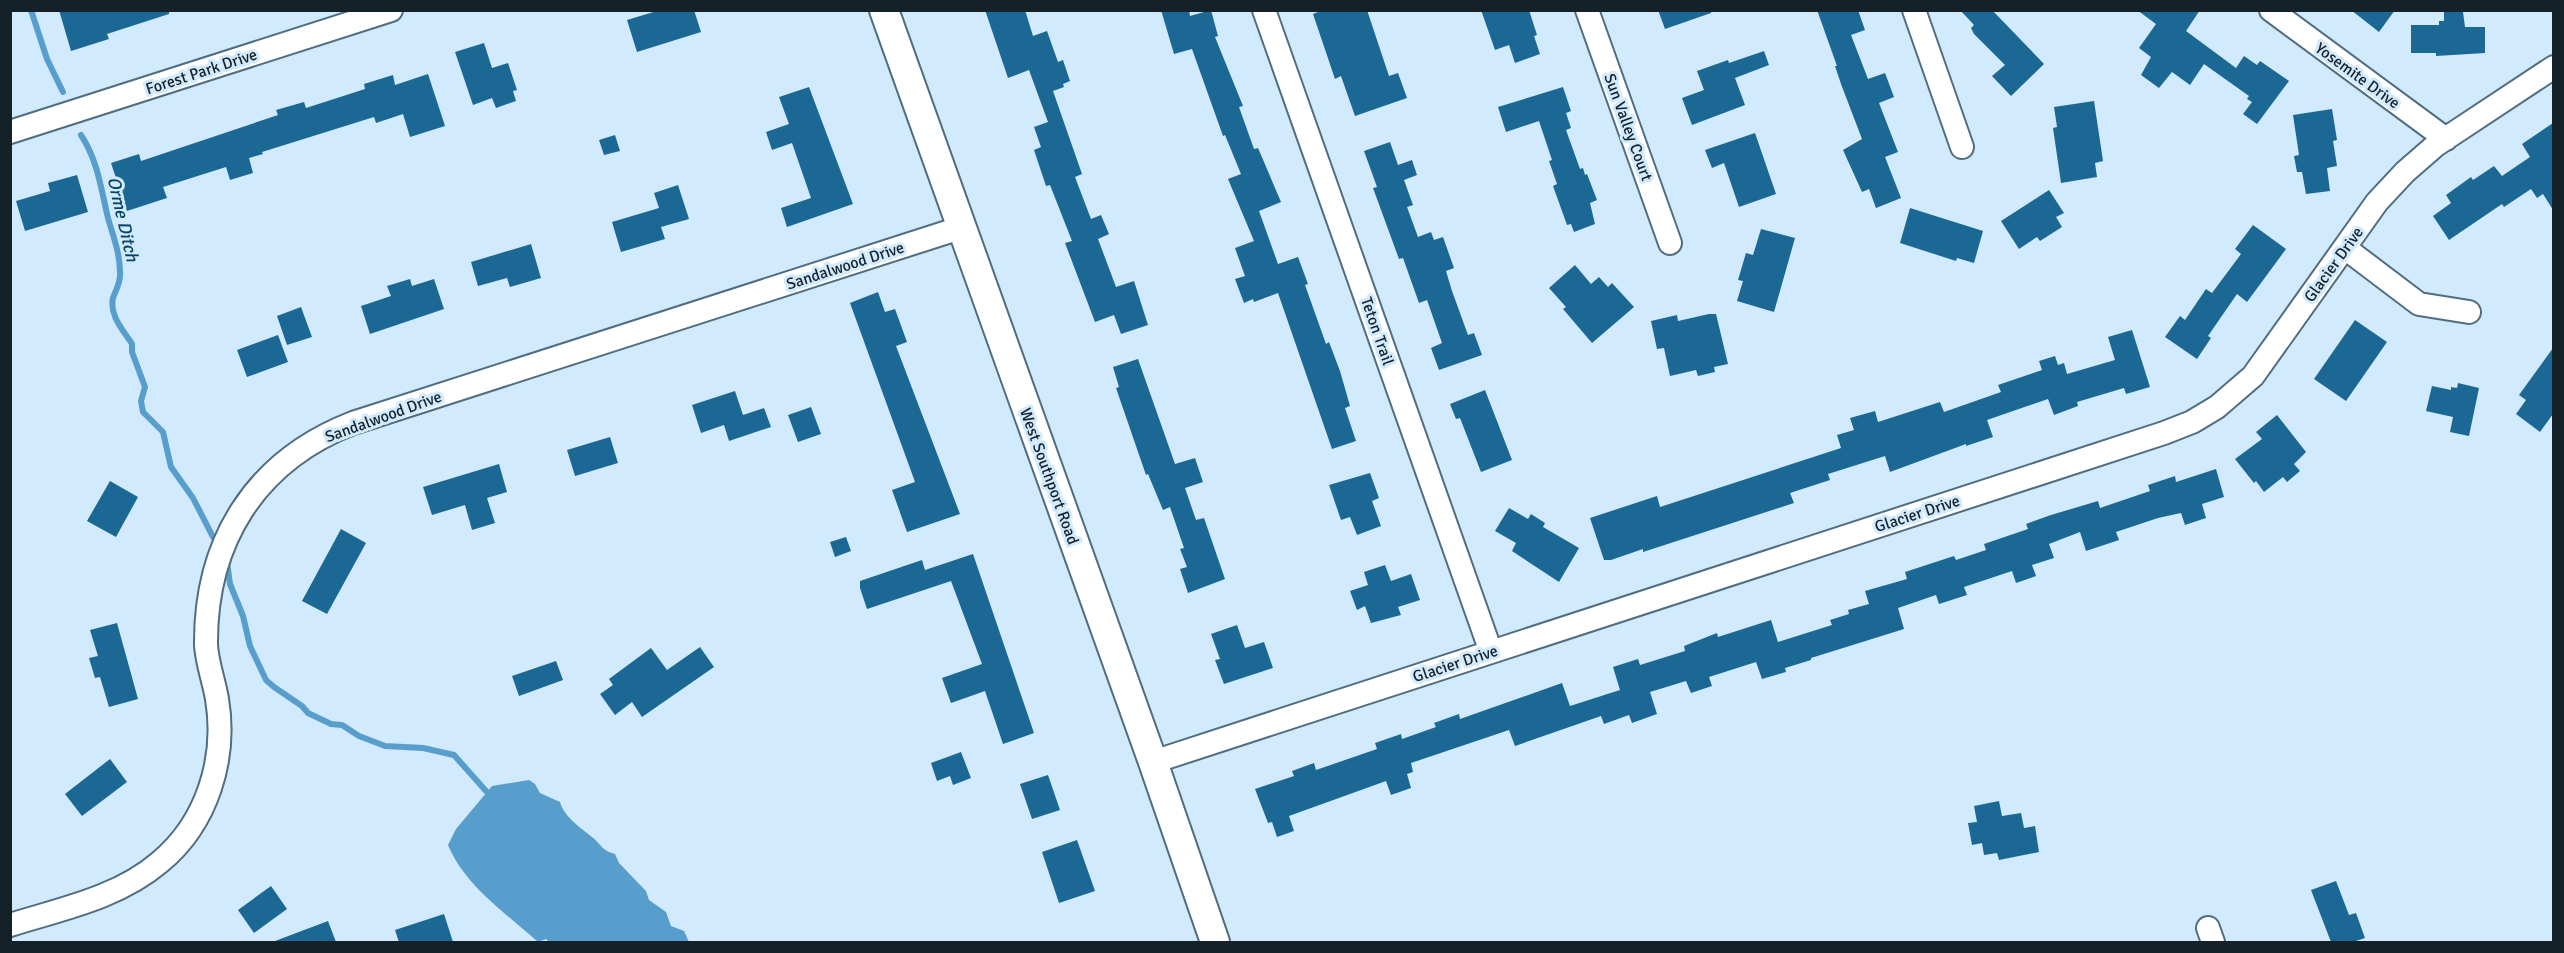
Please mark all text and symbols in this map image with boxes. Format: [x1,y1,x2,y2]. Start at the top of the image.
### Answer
street label: Yosemite Drive [2311,38,2404,113]
street label: Forest Park Drive [143,45,260,99]
street label: Sun Valley Court [1599,71,1657,184]
water label: Orme Ditch [103,174,144,265]
street label: Glacier Drive [2300,223,2368,306]
street label: Sandalwood Drive [784,237,907,294]
street label: Teton Trail [1356,295,1398,368]
street label: Sandalwood Drive [322,387,444,447]
street label: West Southport Road [1015,405,1083,547]
street label: Glacier Drive [1872,491,1962,537]
street label: Glacier Drive [1410,641,1500,687]

